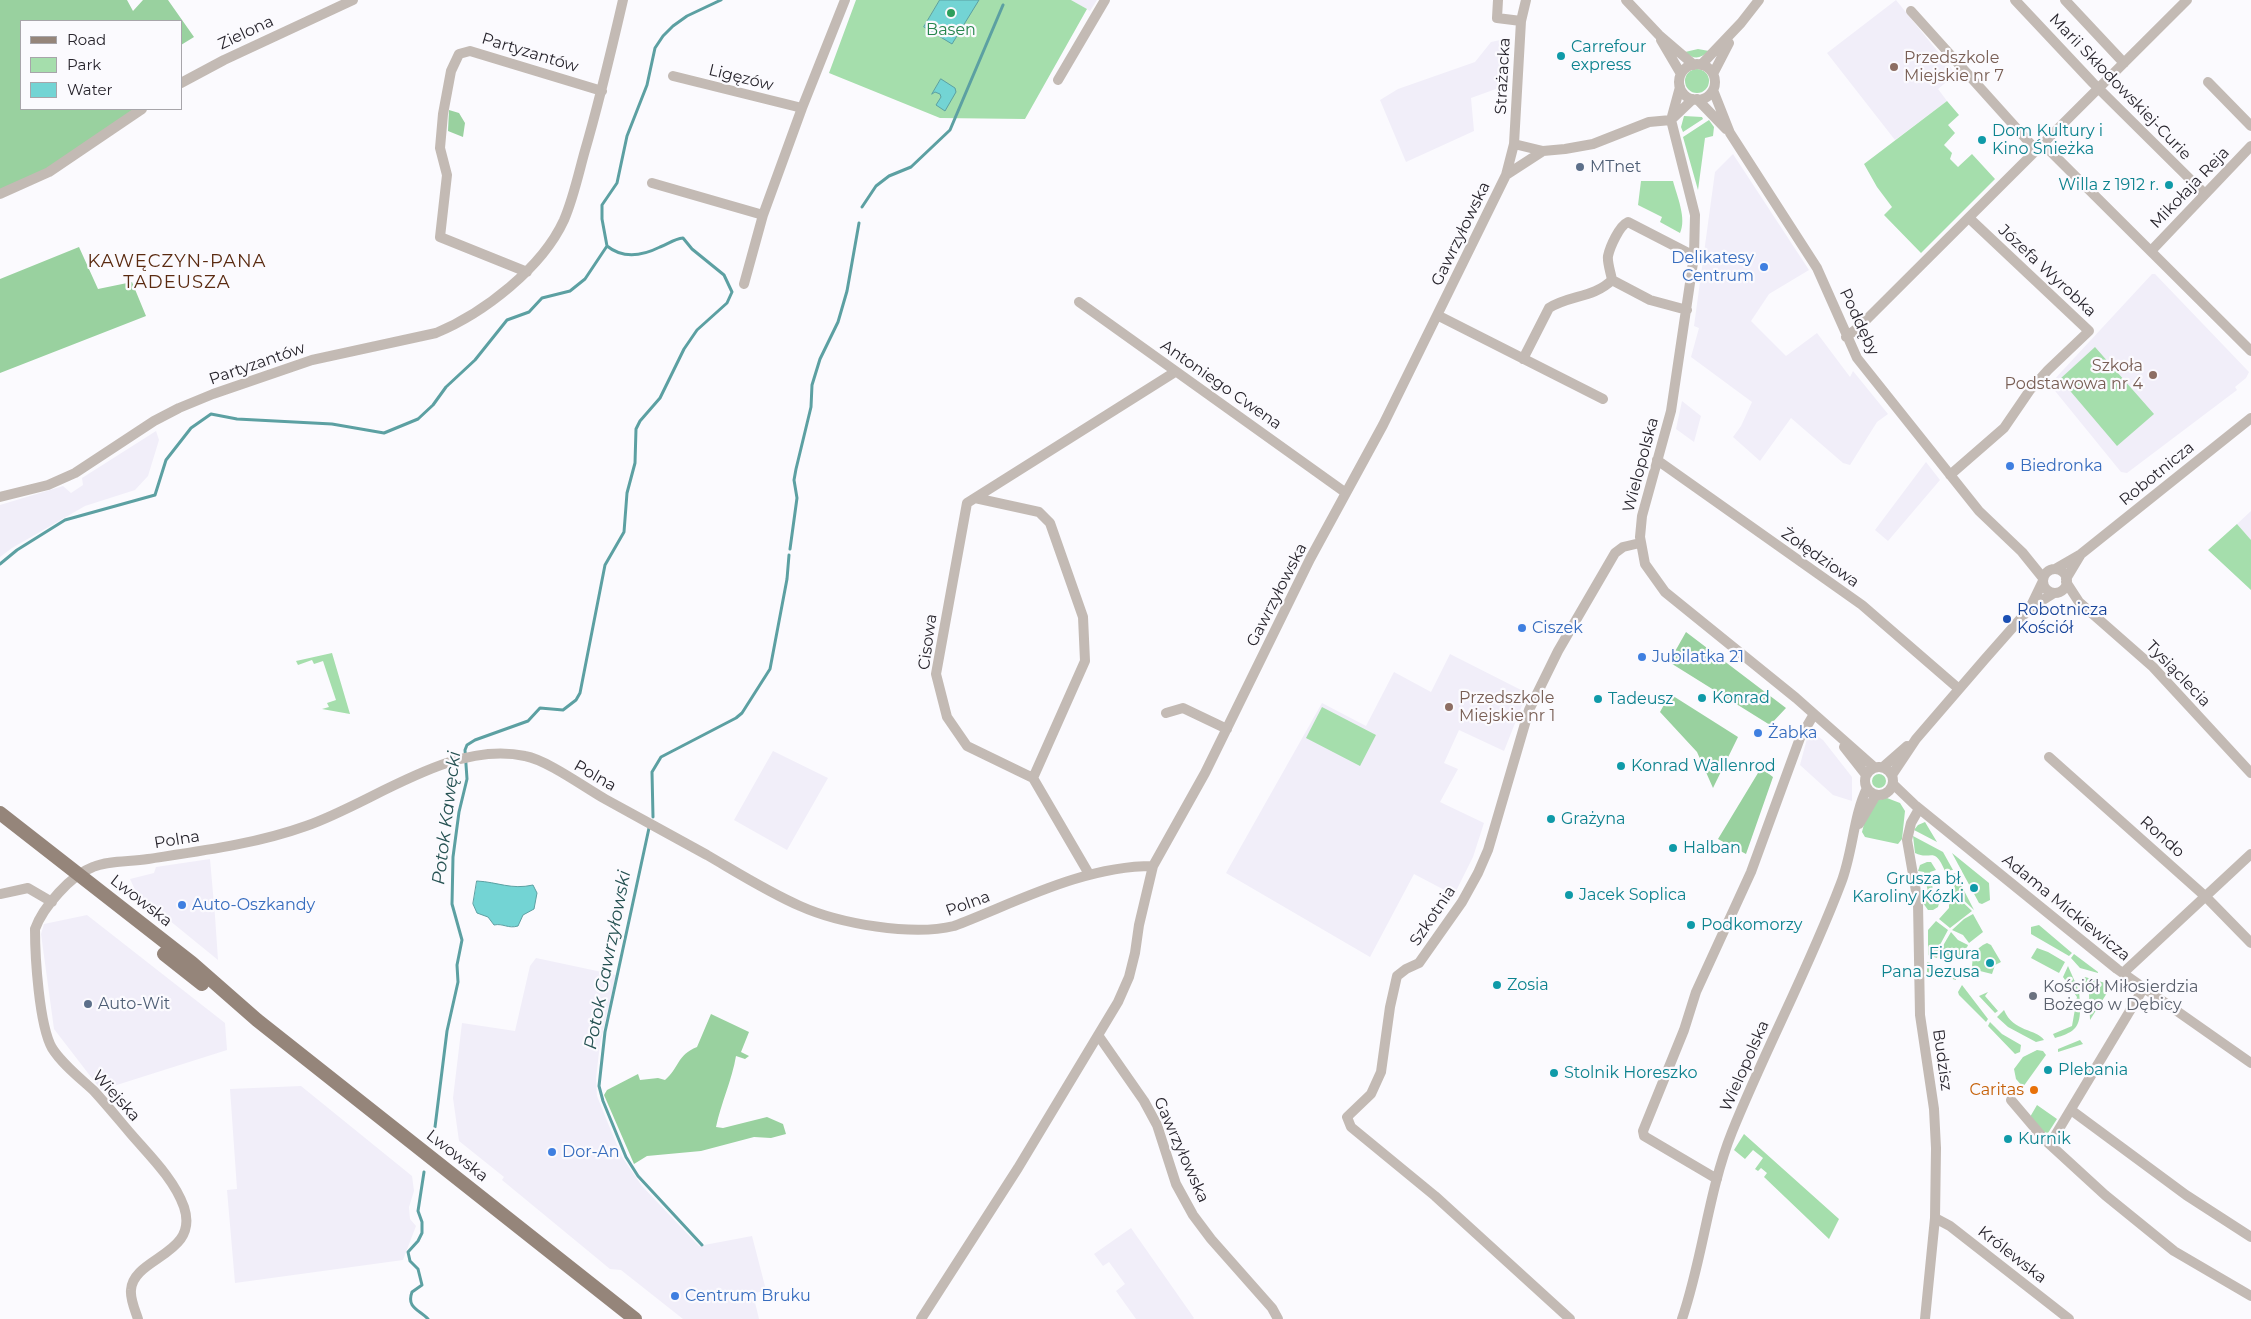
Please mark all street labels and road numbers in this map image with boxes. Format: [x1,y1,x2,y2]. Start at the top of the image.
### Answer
street label: Marii Skłodowskiej-Curie [2045,10,2195,164]
street label: Zielona [215,12,277,54]
street label: Partyzantów [479,29,581,77]
street label: Strażacka [1491,37,1515,115]
street label: Ligęzów [707,61,775,95]
street label: Mikołaja Reja [2146,143,2234,233]
street label: Gawrzyłowska [1428,179,1494,289]
street label: Józefa Wyrobka [1994,221,2100,321]
street label: Poddęby [1835,285,1883,359]
street label: Antoniego Cwena [1157,336,1285,434]
street label: Partyzantów [206,339,308,389]
street label: Wielopolska [1619,415,1663,515]
street label: Robotnicza [2116,438,2198,510]
street label: Żołędziowa [1777,524,1863,592]
street label: Gawrzyłowska [1243,540,1311,650]
street label: Cisowa [915,613,941,671]
street label: Tysiąclecia [2142,637,2214,711]
street label: Polna [570,756,620,796]
street label: Rondo [2136,812,2188,862]
street label: Polna [153,827,201,853]
street label: Adama Mickiewicza [1998,851,2134,965]
street label: Lwowska [106,871,176,931]
street label: Szkotnia [1406,882,1460,950]
street label: Polna [943,887,993,921]
street label: Wielopolska [1716,1017,1774,1115]
street label: Budzisz [1928,1028,1956,1092]
street label: Wiejska [88,1066,144,1126]
street label: Gawrzyłowska [1149,1094,1213,1206]
street label: Lwowska [422,1126,492,1186]
street label: Królewska [1974,1222,2050,1288]

